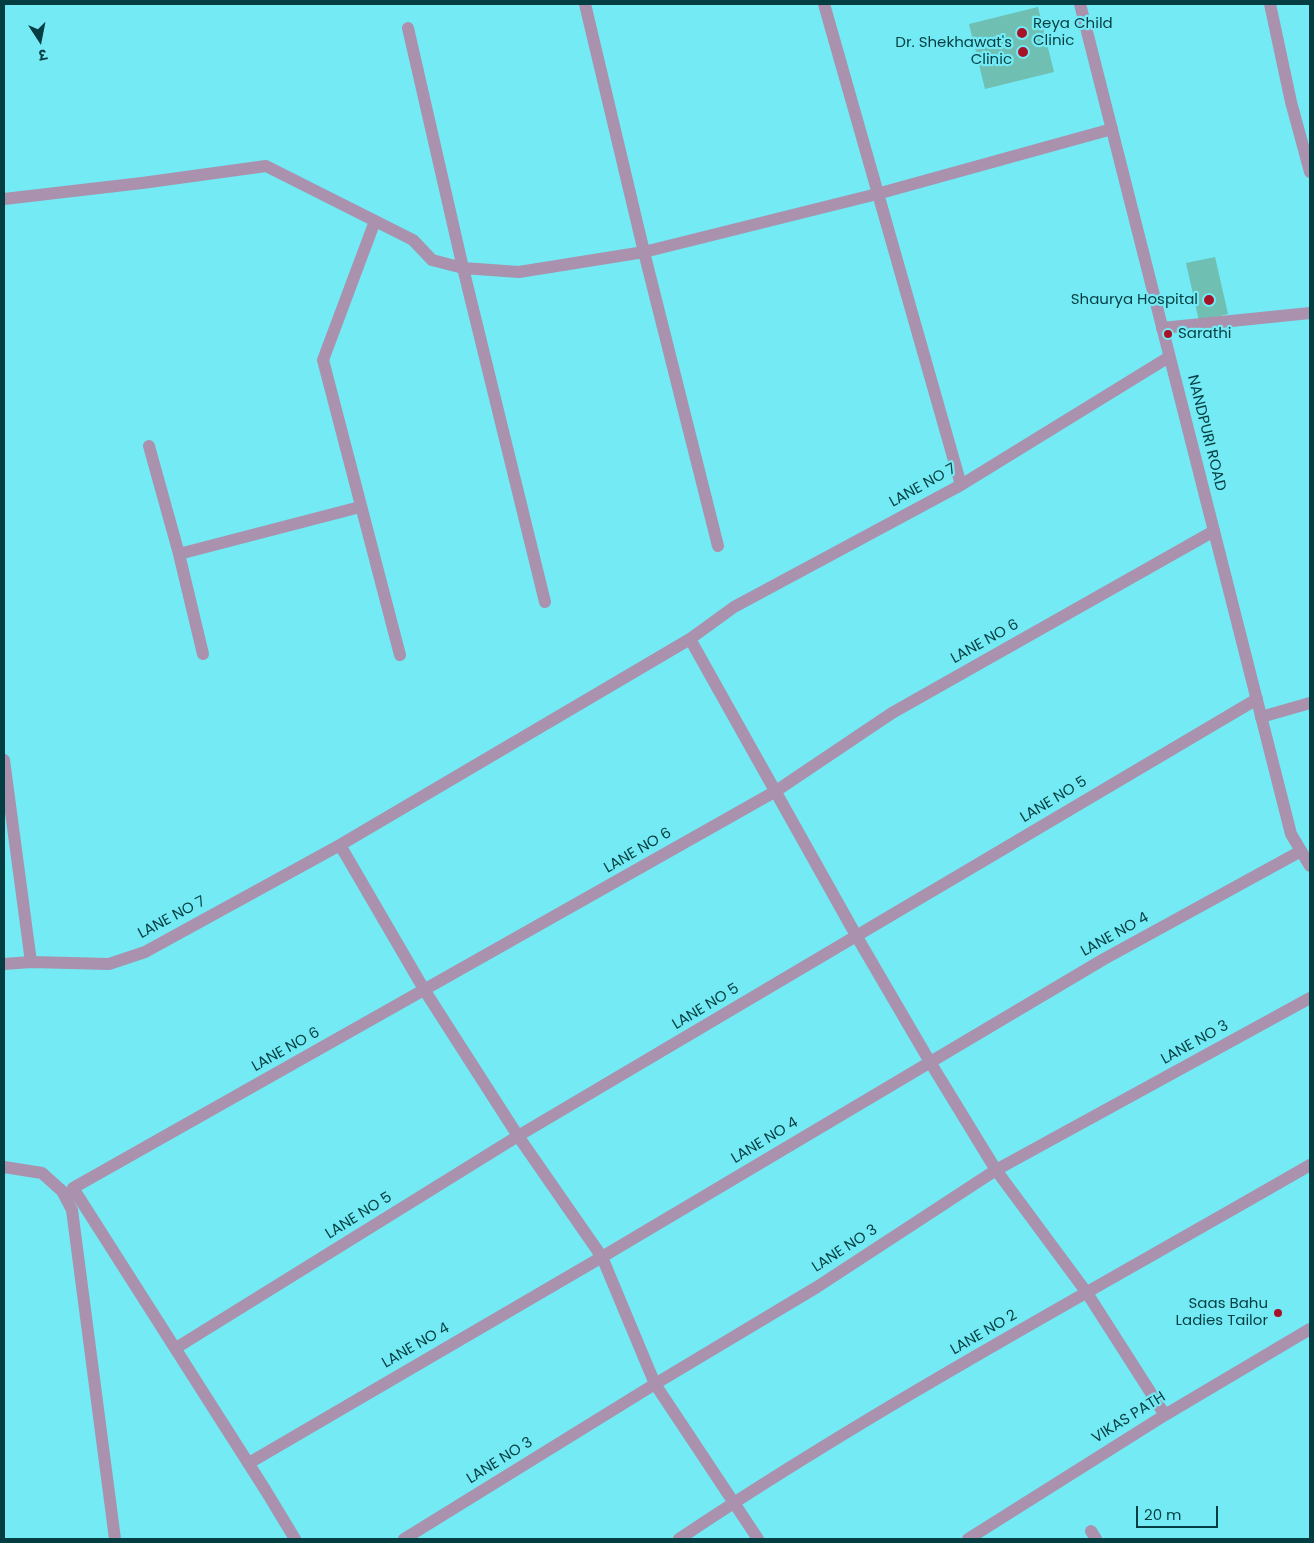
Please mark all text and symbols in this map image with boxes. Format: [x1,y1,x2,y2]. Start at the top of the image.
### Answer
north arrow [15,15,65,65]
place label: Reya Child Clinic [1033,15,1113,50]
marker: Reya Child Clinic [1015,26,1029,40]
place label: Dr. Shekhawat's Clinic [895,34,1012,69]
text: उ [37,44,49,65]
marker: Dr. Shekhawat's Clinic [1016,45,1030,59]
place label: Shaurya Hospital [1071,291,1198,309]
marker: Shaurya Hospital [1202,293,1216,307]
place label: Sarathi [1178,325,1231,343]
marker: Sarathi [1162,328,1174,340]
street label: NANDPURI ROAD [1183,373,1229,493]
street label: LANE NO 7 [887,460,959,512]
street label: LANE NO 6 [948,616,1022,668]
street label: LANE NO 5 [1017,773,1091,827]
street label: LANE NO 6 [601,825,675,877]
street label: LANE NO 7 [135,893,209,943]
street label: LANE NO 4 [1078,909,1152,961]
street label: LANE NO 5 [669,980,743,1034]
street label: LANE NO 3 [1158,1017,1232,1069]
street label: LANE NO 6 [249,1024,323,1076]
street label: LANE NO 4 [728,1114,802,1168]
street label: LANE NO 5 [323,1189,395,1243]
street label: LANE NO 3 [809,1221,881,1277]
place label: Saas Bahu Ladies Tailor [1176,1295,1268,1330]
street label: LANE NO 2 [948,1307,1020,1359]
marker: Saas Bahu Ladies Tailor [1272,1307,1284,1319]
street label: LANE NO 4 [379,1320,453,1372]
street label: VIKAS PATH [1089,1388,1169,1448]
street label: LANE NO 3 [464,1434,536,1488]
scale bar [1139,1496,1222,1528]
text: 20 m [1144,1504,1182,1525]

